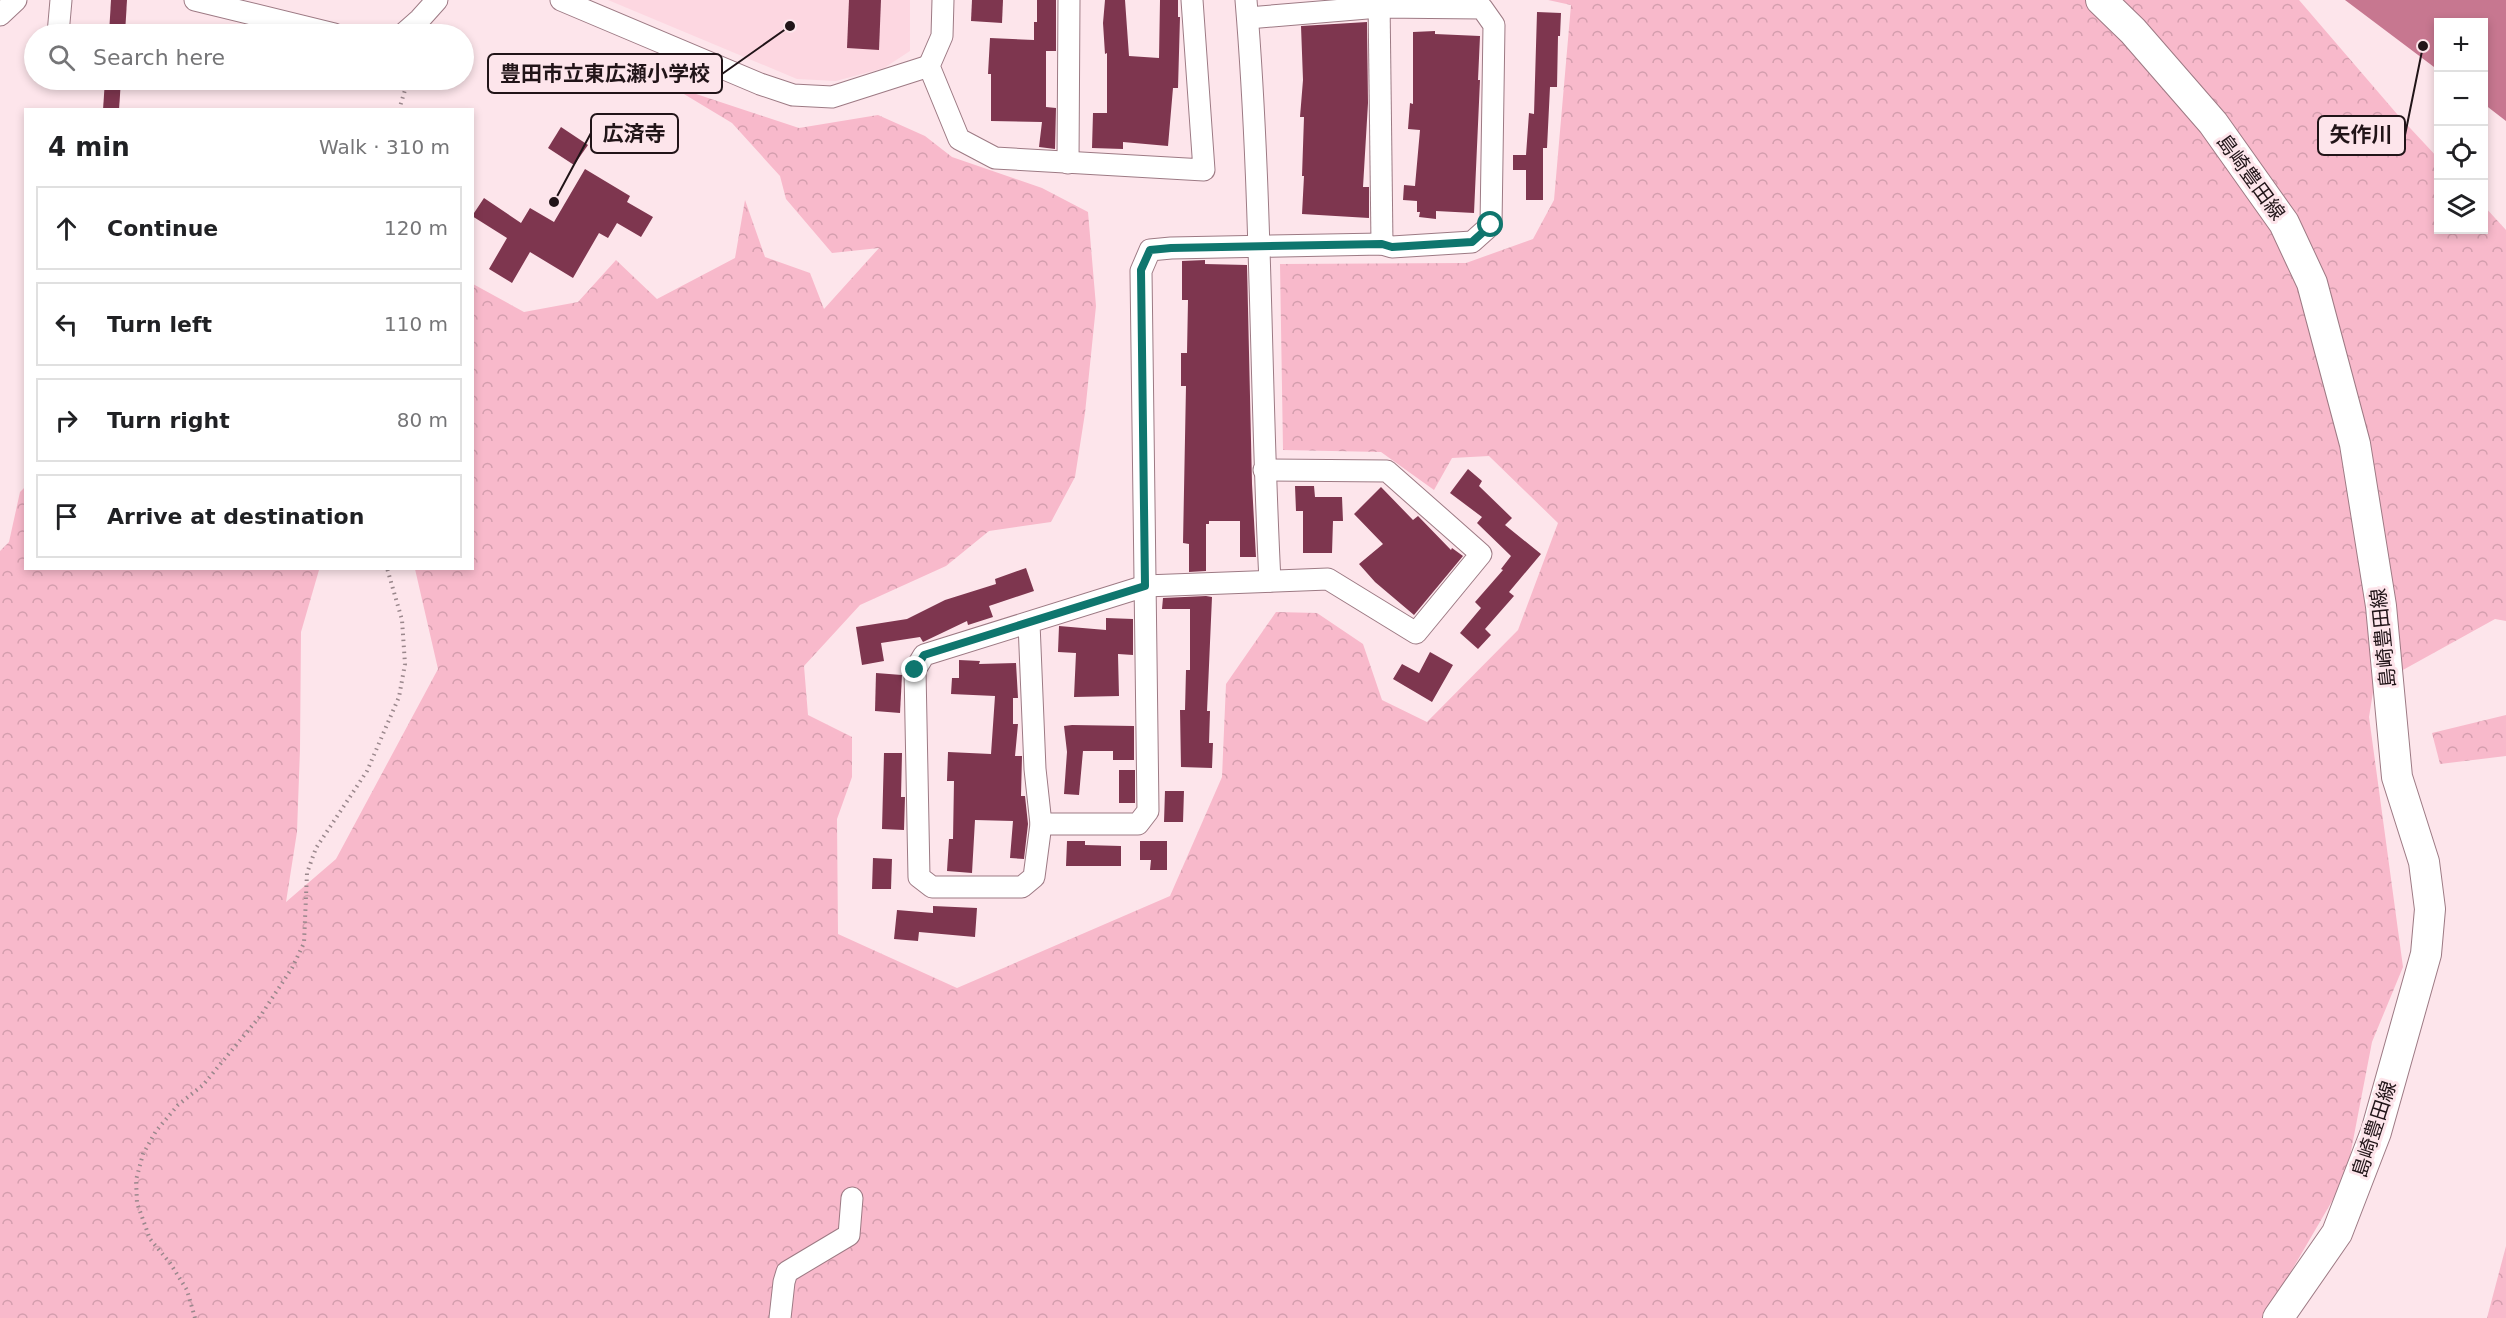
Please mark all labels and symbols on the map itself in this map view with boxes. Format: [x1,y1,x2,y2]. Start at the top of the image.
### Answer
callout: 豊田市立東広瀬小学校 [488,54,722,93]
text: 豊田市立東広瀬小学校 [500,62,710,86]
callout: 広済寺 [591,114,678,153]
callout: 矢作川 [2318,116,2405,155]
text: 広済寺 [603,122,666,146]
text: 矢作川 [2330,123,2393,147]
street label: 島崎豊田線 [2212,129,2290,225]
route start [1477,211,1503,237]
street label: 島崎豊田線 [2366,587,2400,689]
route end [901,656,927,682]
street label: 島崎豊田線 [2347,1078,2401,1180]

